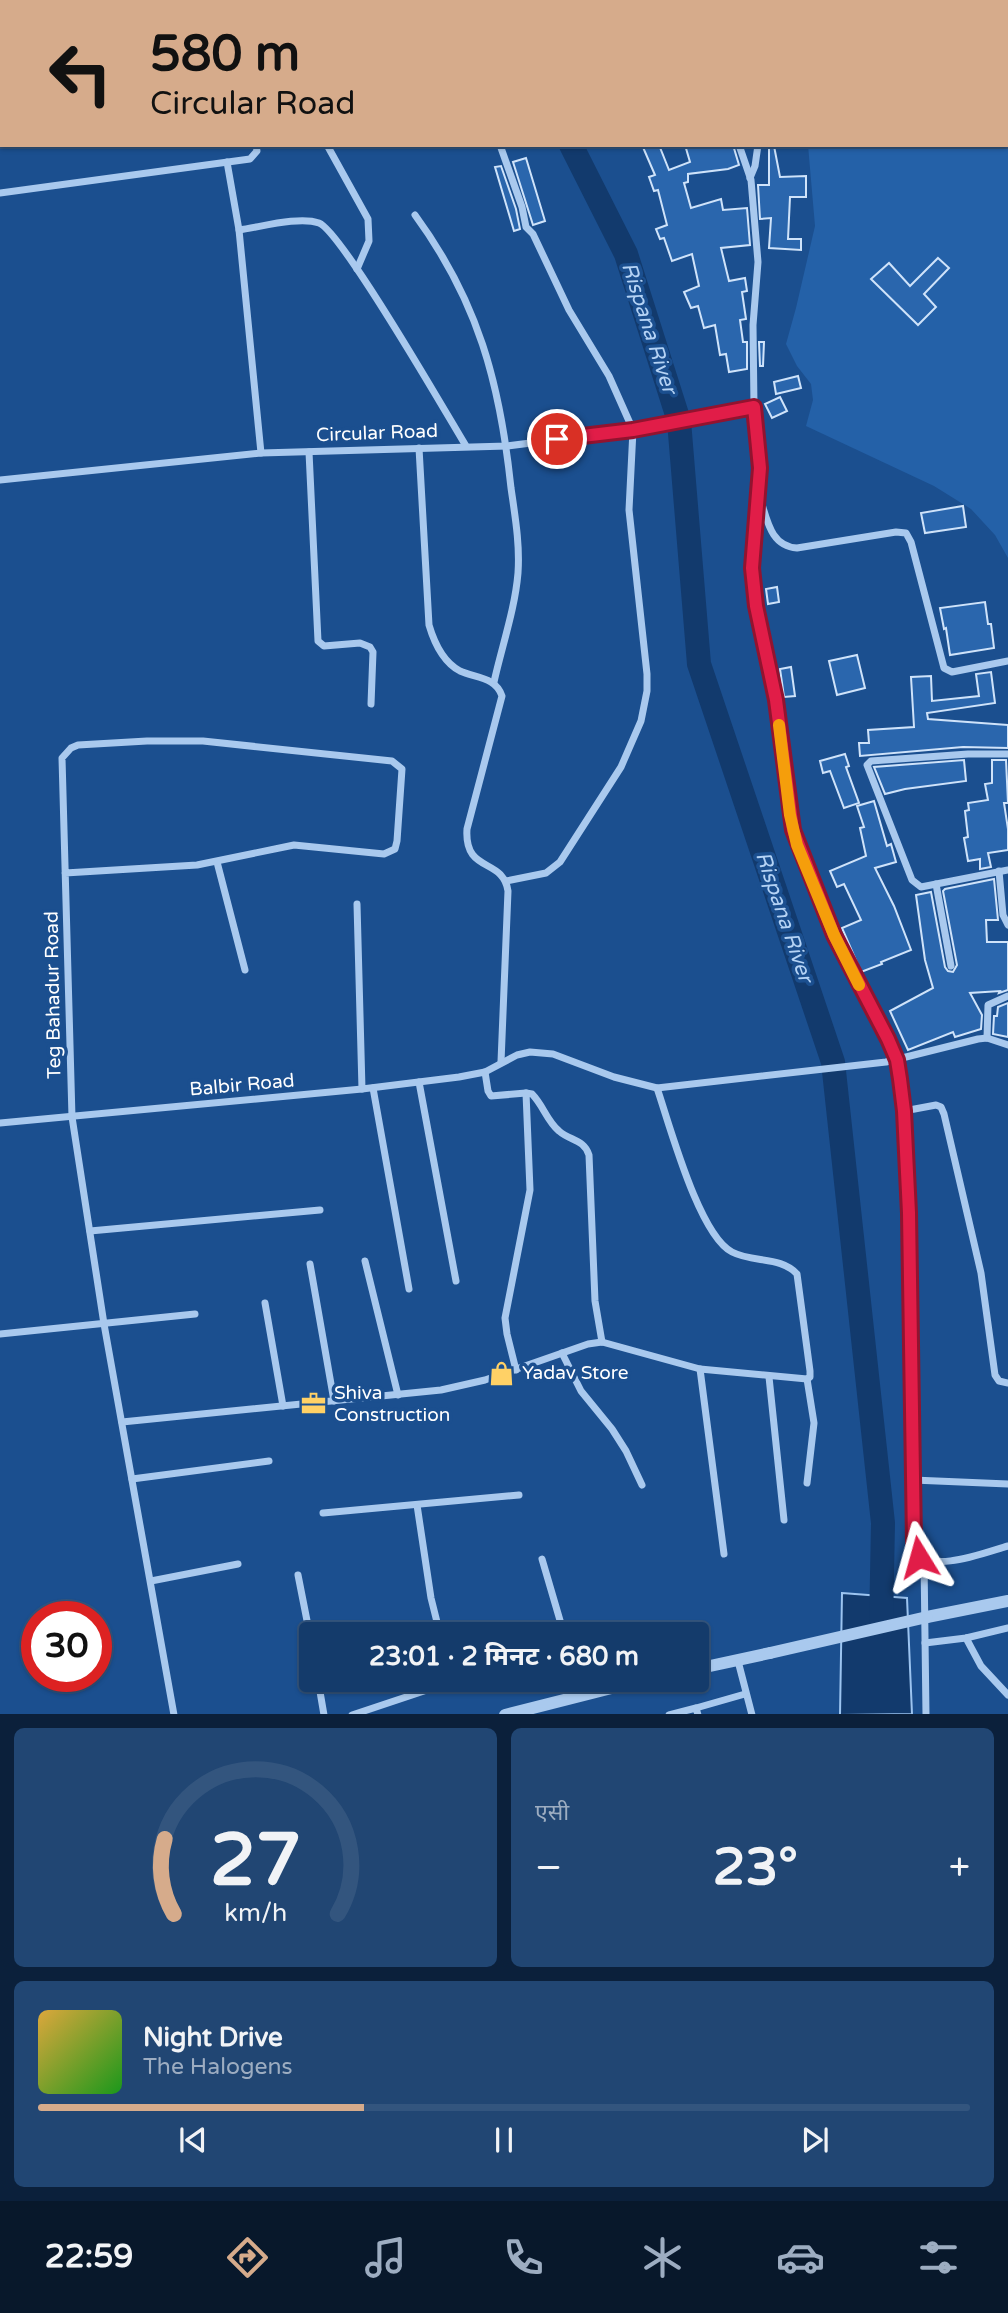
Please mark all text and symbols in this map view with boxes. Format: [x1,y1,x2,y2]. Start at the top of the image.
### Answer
text: 580 m [150,25,300,84]
icon: left [35,28,126,119]
text: Circular Road [150,85,355,123]
water label: Rispana River [616,259,683,400]
pin [527,409,587,469]
street label: Circular Road [316,420,438,446]
icon: arrive [538,420,576,458]
water label: Rispana River [750,848,819,988]
street label: Teg Bahadur Road [41,911,65,1079]
street label: Balbir Road [189,1069,295,1101]
shop icon: Yadav Store [488,1359,516,1387]
place label: Yadav Store [522,1362,629,1384]
place label: Shiva Construction [334,1382,450,1426]
office icon: Shiva Construction [300,1390,328,1418]
position arrow [882,1520,956,1594]
speed limit sign: 30 [21,1601,112,1692]
text: 23:01 · 2 मिनट · 680 m [369,1641,639,1672]
text: एसी [535,1799,569,1827]
text: 27 [210,1817,301,1905]
text: 23° [713,1836,798,1899]
text: − [535,1845,562,1891]
text: + [949,1845,970,1891]
text: km/h [224,1897,287,1927]
text: Night Drive [143,2022,283,2053]
text: The Halogens [143,2053,292,2081]
icon: previous [174,2121,212,2159]
icon: pause [485,2121,523,2159]
icon: next [796,2121,834,2159]
icon: directions [223,2233,272,2282]
icon: music [361,2233,410,2282]
icon: phone [499,2233,548,2282]
icon: climate [638,2233,687,2282]
icon: car [776,2233,825,2282]
icon: filters [914,2233,963,2282]
text: 22:59 [45,2238,133,2276]

